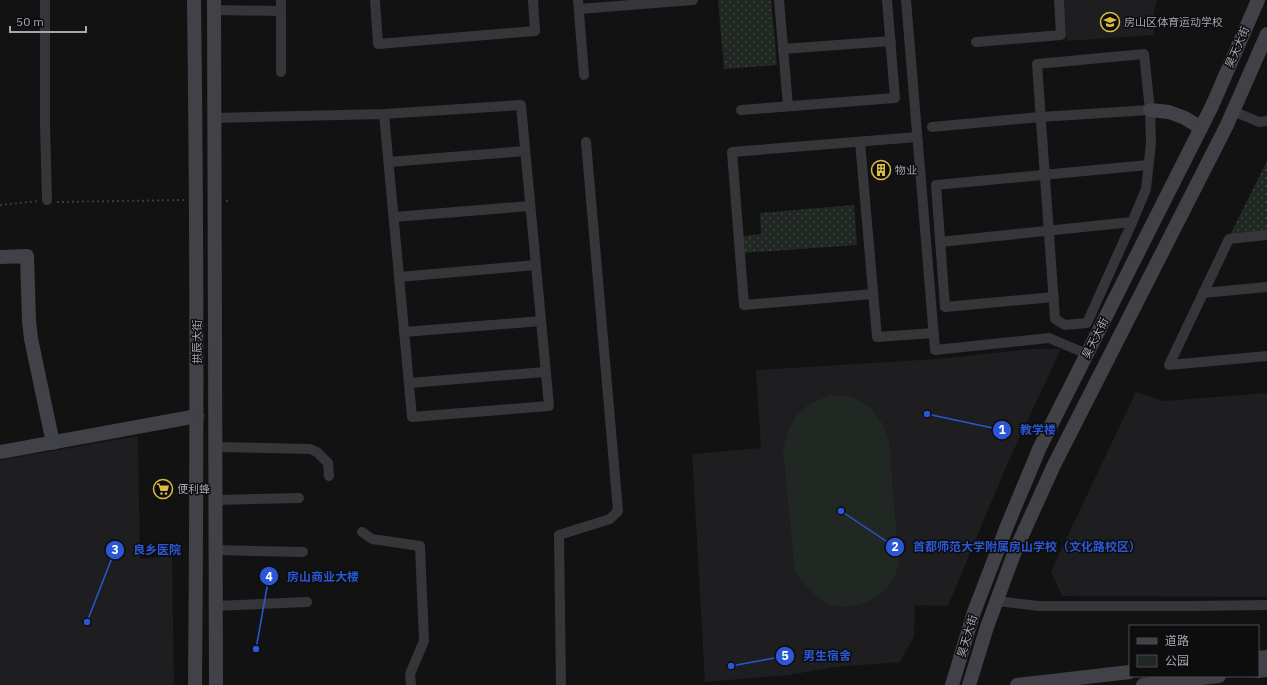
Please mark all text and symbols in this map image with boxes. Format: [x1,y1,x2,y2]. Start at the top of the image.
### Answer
scale bar [10,8,86,34]
school or university icon: 房山区体育运动学校 [1099,11,1121,33]
text: 50 m [16,14,44,29]
place label: 房山区体育运动学校 [1124,15,1223,29]
street label: 昊天大街 [1222,24,1252,70]
building icon: 物业 [870,159,892,181]
place label: 物业 [895,163,917,177]
street label: 昊天大街 [1079,315,1111,361]
street label: 拱辰大街 [190,320,204,364]
callout: 教学楼 [992,418,1064,442]
text: 1 [998,422,1006,437]
text: 教学楼 [1020,422,1056,437]
supermarket icon: 便利蜂 [152,478,174,500]
place label: 便利蜂 [177,482,210,496]
callout: 首都师范大学附属房山学校（文化路校区） [885,535,1149,559]
callout: 良乡医院 [105,538,189,562]
text: 2 [891,539,899,554]
text: 首都师范大学附属房山学校（文化路校区） [913,539,1141,554]
text: 3 [111,542,119,557]
text: 良乡医院 [133,542,181,557]
callout: 房山商业大楼 [259,564,367,588]
text: 4 [265,569,273,584]
text: 房山商业大楼 [287,569,359,584]
street label: 昊天大街 [954,613,980,659]
legend [1129,625,1259,677]
text: 道路 [1165,633,1189,648]
callout: 男生宿舍 [775,644,859,668]
text: 5 [781,648,789,663]
text: 男生宿舍 [803,648,851,663]
text: 公园 [1165,653,1189,668]

